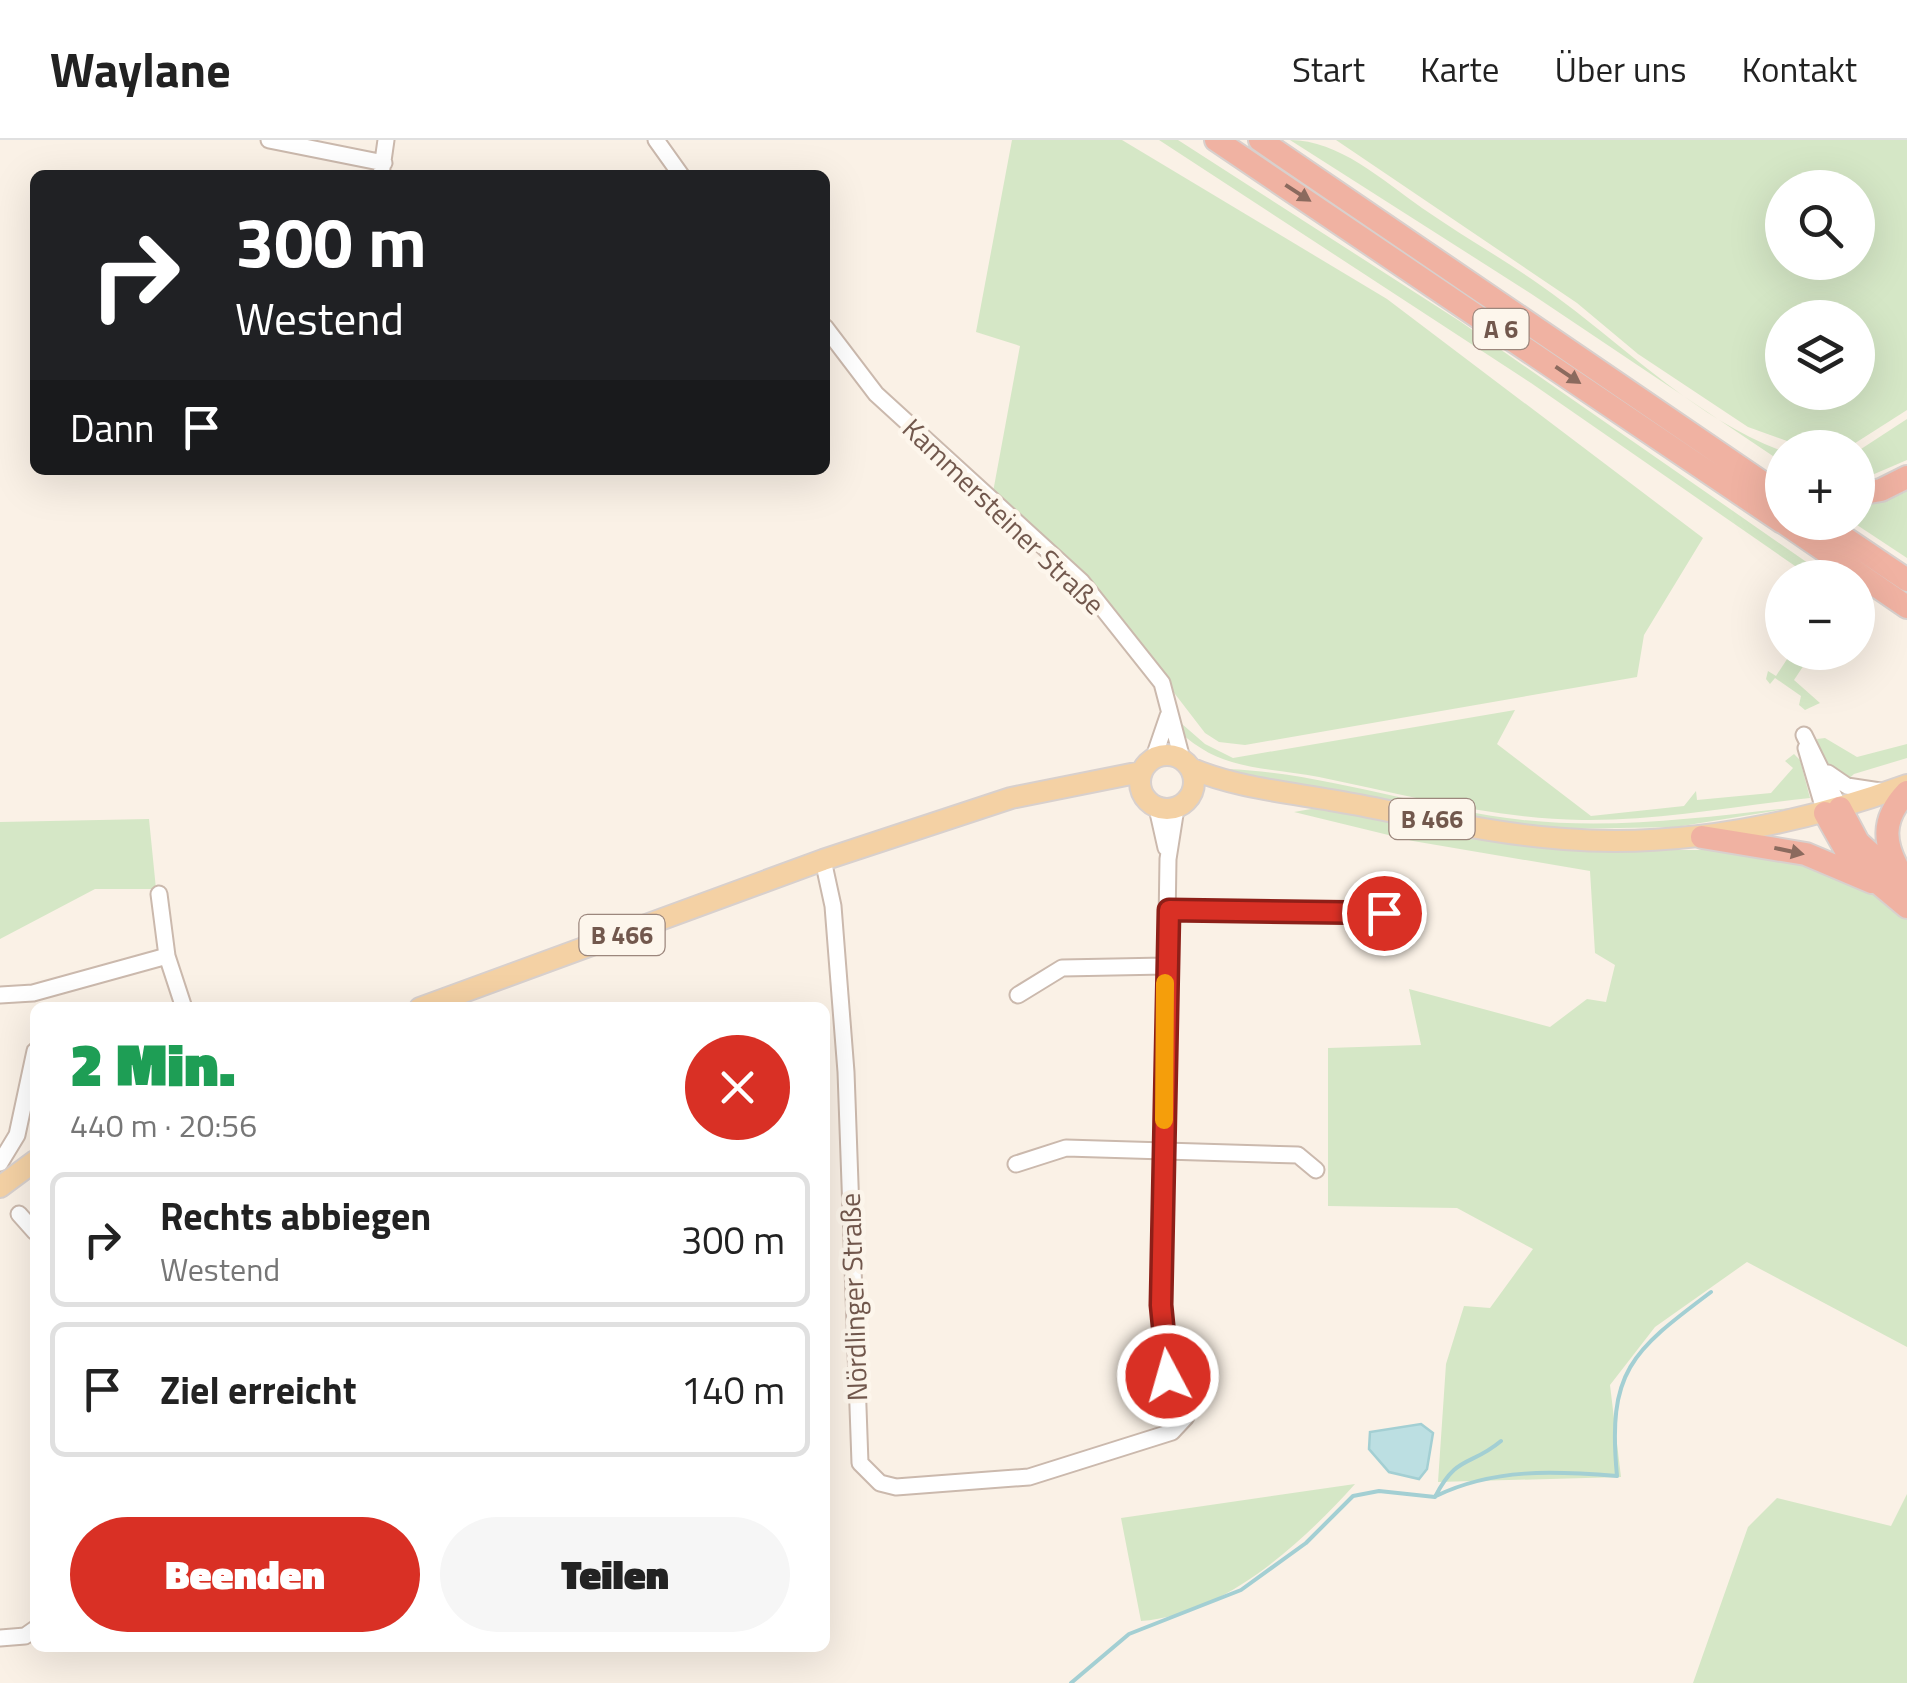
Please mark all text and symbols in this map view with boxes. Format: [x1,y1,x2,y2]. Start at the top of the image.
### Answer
text: Waylane [50,33,231,106]
text: Start [1292,42,1365,96]
text: Karte [1420,42,1499,96]
text: Über uns [1554,42,1687,96]
text: Kontakt [1742,42,1857,96]
map controls [1765,170,1875,670]
button: search [1765,170,1875,280]
one-way arrow [1284,184,1312,202]
text: 300 m [235,188,427,294]
icon: right [70,210,200,340]
text: Westend [235,284,404,352]
button: layers [1765,300,1875,410]
road number: A 6 [1474,309,1528,349]
one-way arrow [1554,365,1581,384]
text: Dann [70,399,154,457]
icon: arrive [174,400,229,455]
street label: Kammersteiner Straße [893,408,1115,624]
button: + [1765,430,1875,540]
button: − [1765,560,1875,670]
road number: B 466 [1390,799,1474,839]
one-way arrow [1774,843,1805,859]
pin [1342,871,1427,956]
icon: arrive [1357,886,1412,941]
road number: B 466 [580,915,664,955]
text: 2 Min. [70,1018,236,1109]
button: close [685,1035,790,1140]
text: 440 m · 20:56 [70,1101,257,1149]
text: Rechts abbiegen [160,1187,431,1245]
street label: Nördlinger Straße [828,1192,878,1402]
text: 300 m [681,1211,785,1269]
icon: right [75,1212,130,1267]
text: Westend [160,1245,280,1293]
position arrow [1116,1324,1220,1428]
text: Ziel erreicht [160,1361,357,1419]
text: 140 m [681,1361,785,1419]
icon: arrive [75,1362,130,1417]
button: Beenden [70,1517,420,1632]
button: Teilen [440,1517,790,1632]

